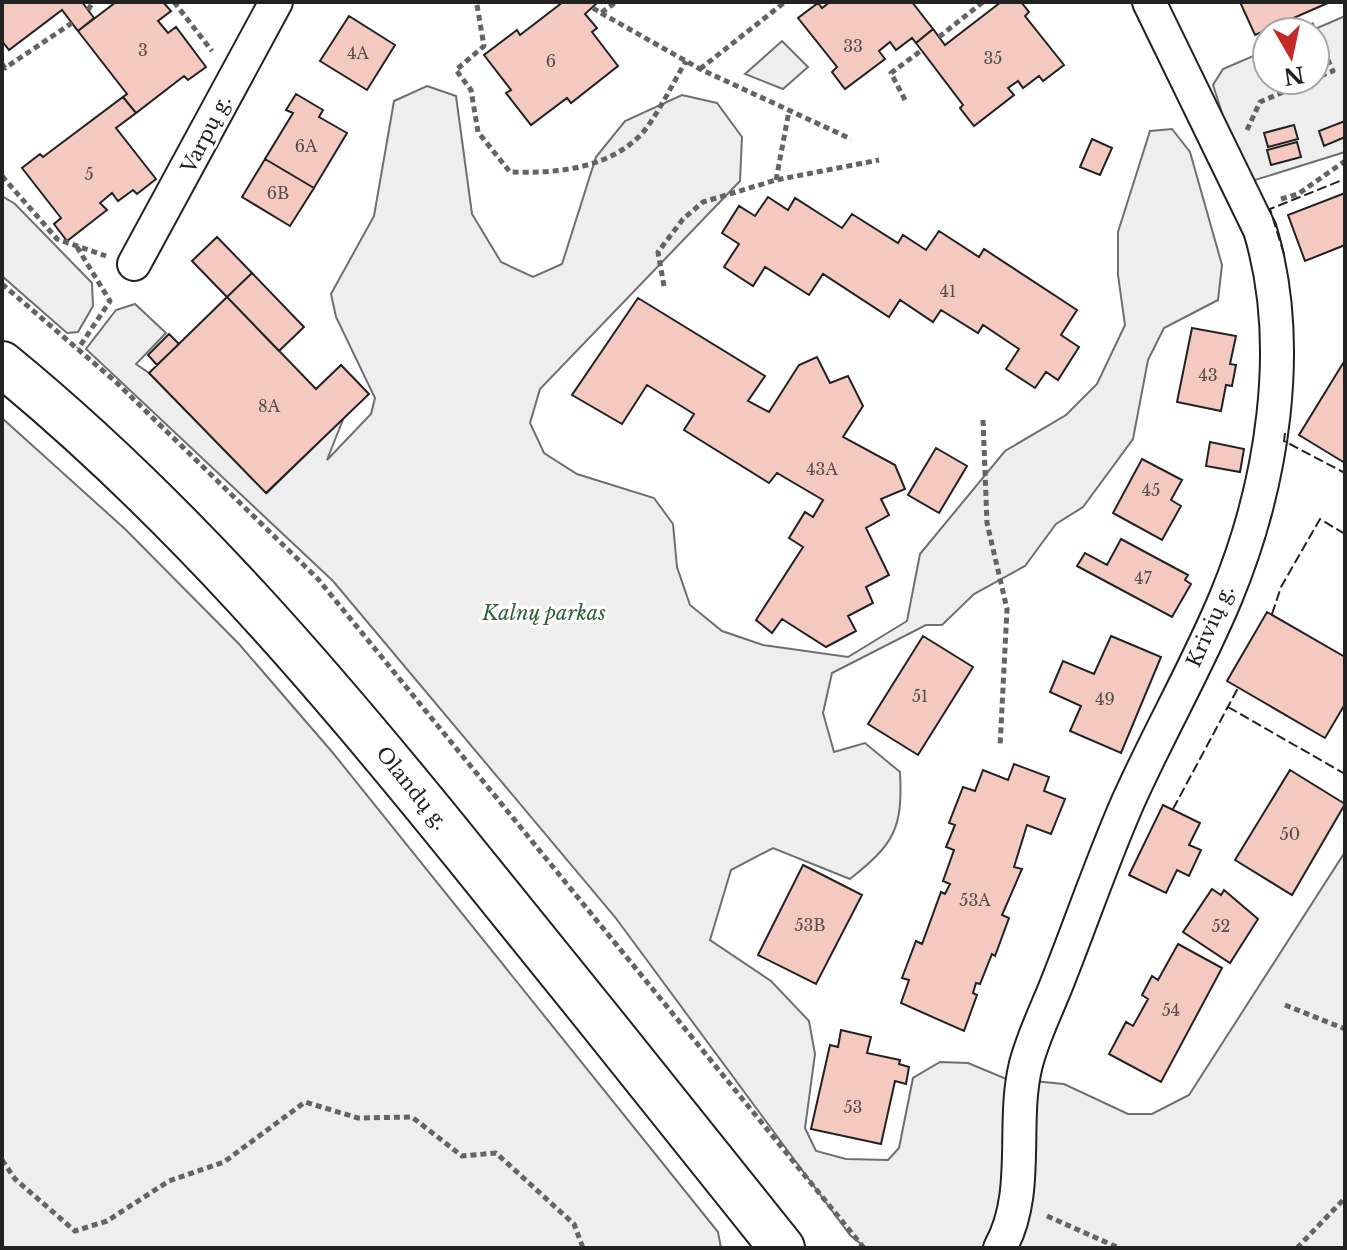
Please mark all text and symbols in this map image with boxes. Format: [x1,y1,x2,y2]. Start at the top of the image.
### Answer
north arrow [1251,16,1331,96]
house number: 33 [843,36,863,56]
house number: 3 [138,40,148,60]
house number: 4A [347,43,370,63]
house number: 35 [984,48,1002,68]
house number: 6 [546,51,556,71]
text: N [1281,60,1306,90]
street label: Varpų g. [176,91,236,178]
house number: 6A [295,136,318,156]
house number: 5 [84,164,94,184]
house number: 6B [267,183,289,203]
house number: 41 [940,281,956,301]
house number: 43 [1198,365,1218,385]
house number: 8A [258,396,281,416]
house number: 43A [806,459,838,479]
house number: 45 [1142,480,1160,500]
house number: 47 [1134,568,1153,588]
street label: Krivių g. [1181,581,1239,671]
park label: Kalnų parkas [481,601,606,625]
house number: 51 [912,686,928,706]
house number: 49 [1095,689,1115,709]
street label: Olandų g. [371,742,453,834]
house number: 50 [1280,824,1300,844]
house number: 53A [959,890,991,910]
house number: 53B [794,915,826,935]
house number: 52 [1212,916,1230,936]
house number: 54 [1162,1000,1180,1020]
house number: 53 [844,1097,862,1117]

